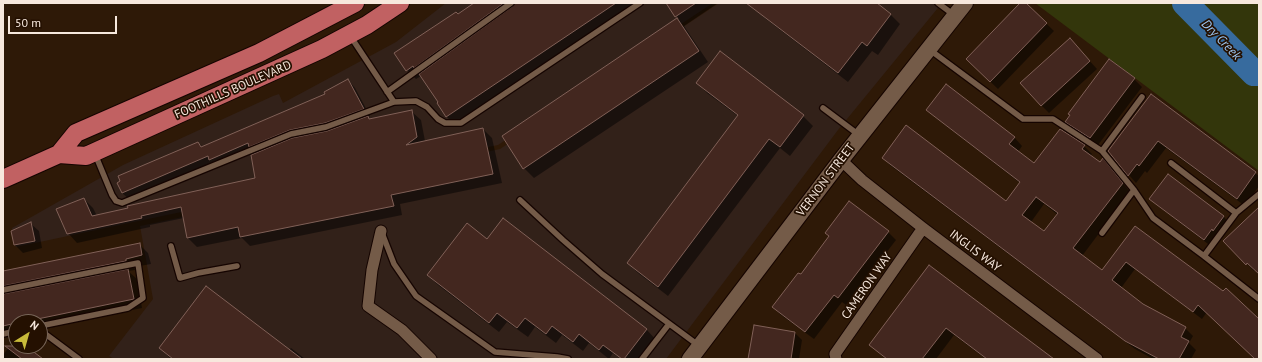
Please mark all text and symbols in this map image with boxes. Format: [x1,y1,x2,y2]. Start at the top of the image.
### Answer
scale bar [10,8,119,34]
text: 50 m [15,15,41,30]
water label: Dry Creek [1198,16,1244,64]
street label: FOOTHILLS BOULEVARD [172,58,294,122]
street label: VERNON STREET [794,141,858,219]
street label: INGLIS WAY [946,227,1004,275]
street label: CAMERON WAY [839,250,895,322]
north arrow [8,314,48,354]
text: N [28,317,42,333]

